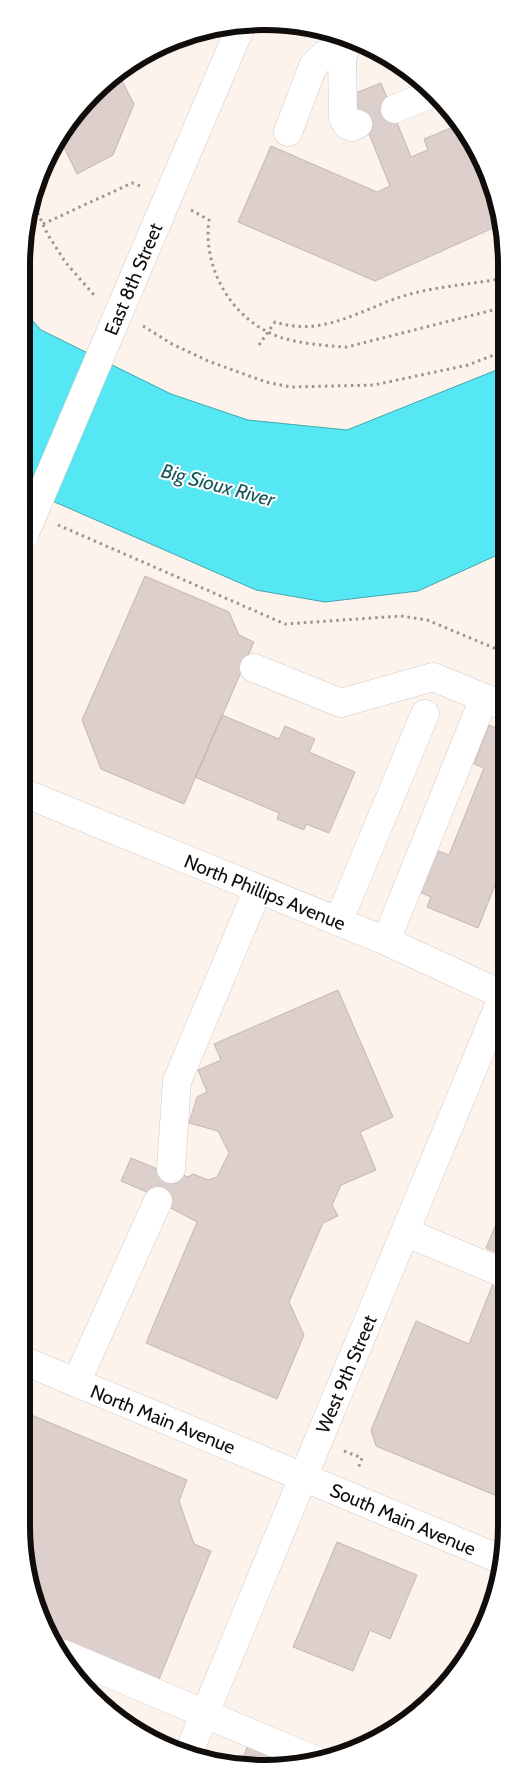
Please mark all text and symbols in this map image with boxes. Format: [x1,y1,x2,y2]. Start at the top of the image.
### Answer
street label: East 8th Street [100,219,168,339]
water label: Big Sioux River [159,458,278,512]
street label: North Phillips Avenue [181,850,349,935]
street label: West 9th Street [311,1311,382,1437]
street label: North Main Avenue [87,1380,239,1459]
street label: South Main Avenue [326,1478,479,1561]

